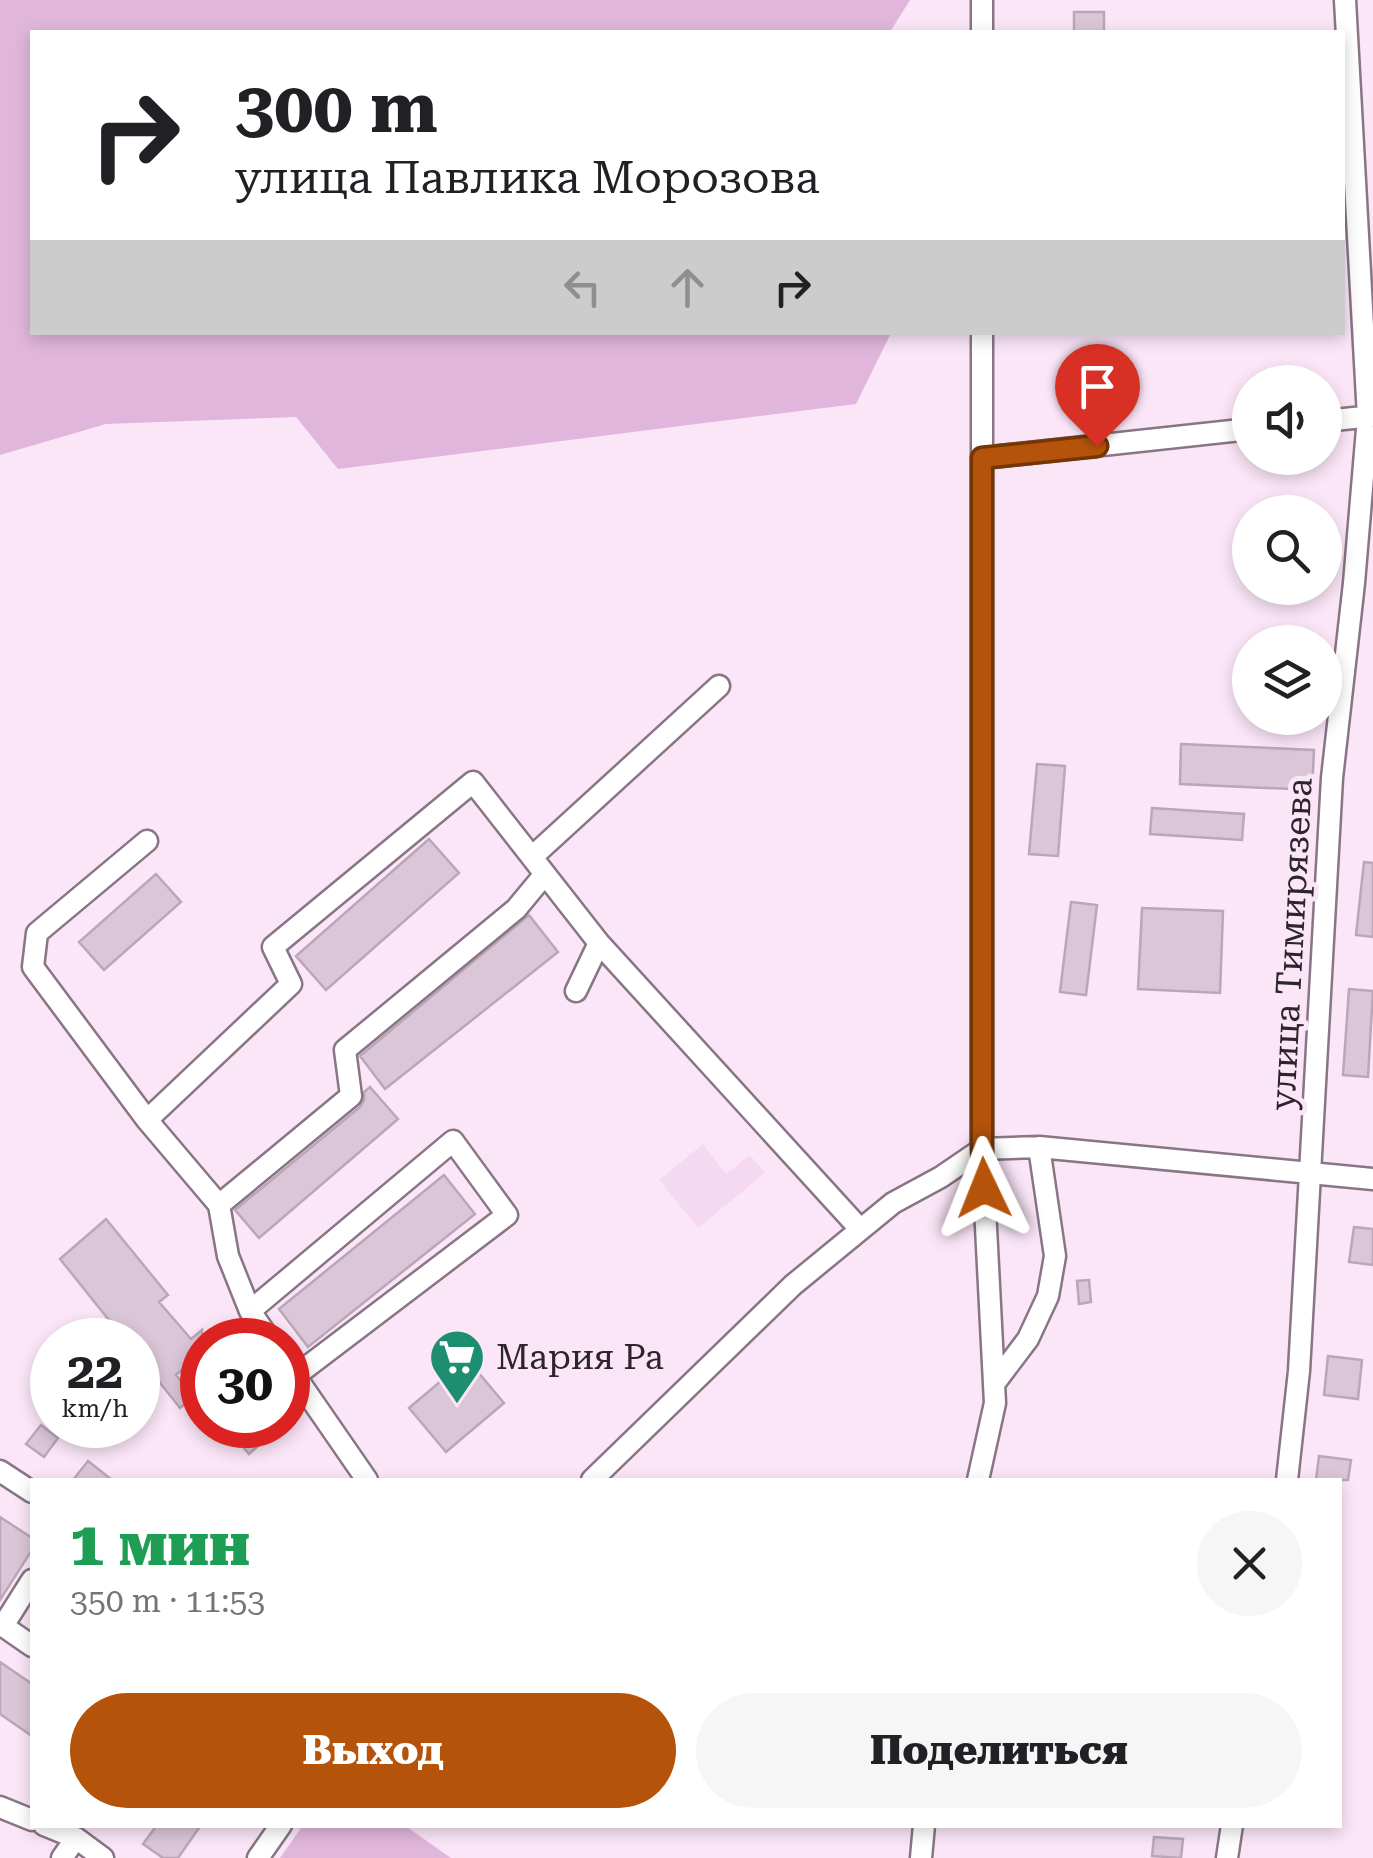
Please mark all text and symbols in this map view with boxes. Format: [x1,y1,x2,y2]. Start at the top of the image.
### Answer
text: 300 m [235,67,438,149]
icon: right [70,70,200,200]
text: улица Павлика Морозова [235,151,820,204]
icon: left [555,260,610,315]
icon: ahead [660,260,715,315]
icon: right [765,260,820,315]
pin [1055,344,1140,447]
icon: arrive [1070,359,1125,414]
map controls [1232,365,1342,735]
button: sound [1232,365,1342,475]
button: search [1232,495,1342,605]
button: layers [1232,625,1342,735]
street label: улица Тимирязева [1262,777,1321,1111]
position arrow [932,1136,1036,1240]
speed limit sign: 30 [180,1318,310,1448]
supermarket icon: Мария Ра [427,1327,487,1406]
place label: Мария Ра [496,1337,664,1378]
text: 22 [67,1342,123,1400]
text: km/h [62,1394,128,1423]
text: 1 мин [70,1509,250,1580]
button: close [1197,1511,1302,1616]
text: 350 m · 11:53 [70,1582,265,1620]
button: Выход [70,1693,676,1808]
button: Поделиться [696,1693,1302,1808]

